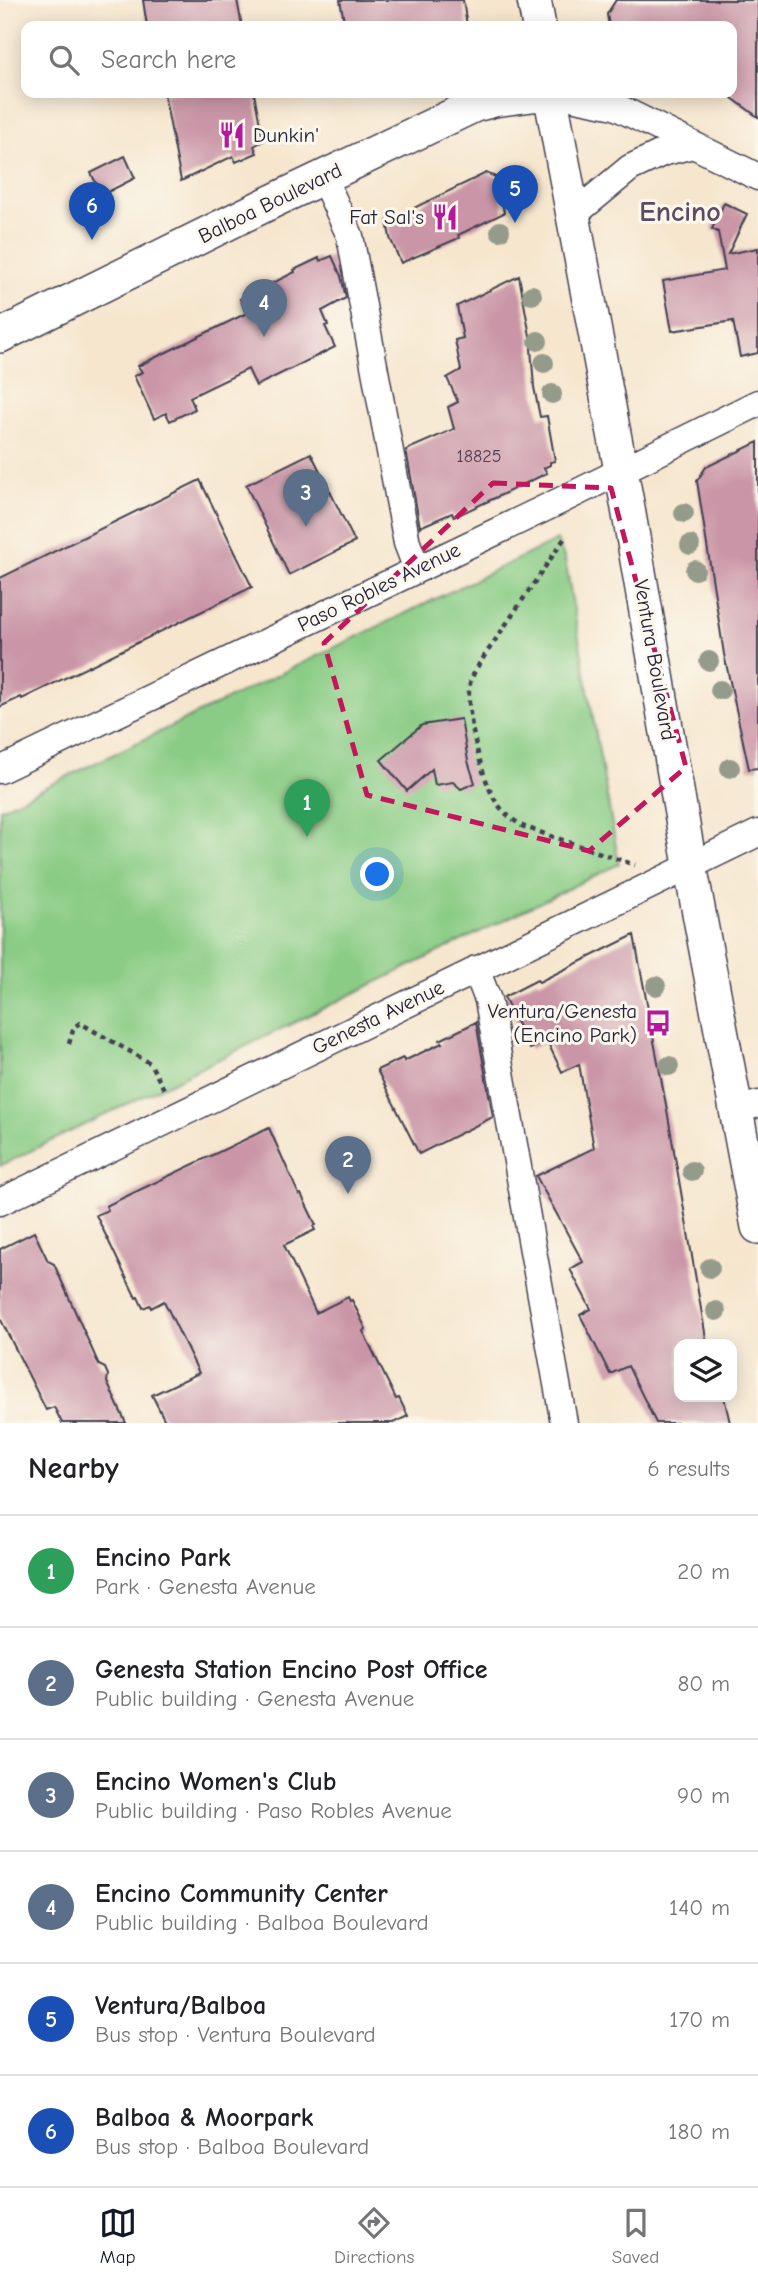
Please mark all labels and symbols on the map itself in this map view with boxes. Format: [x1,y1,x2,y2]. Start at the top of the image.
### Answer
restaurant icon: Dunkin' [217,120,247,150]
place label: Dunkin' [253,123,319,147]
street label: Balboa Boulevard [194,158,346,248]
pin: 5 [492,165,538,223]
pin: 6 [69,182,115,240]
district label: Encino [639,196,721,228]
restaurant icon: Fat Sal's [430,202,460,232]
place label: Fat Sal's [349,205,424,229]
pin: 4 [241,279,287,337]
house number: 18825 [457,446,501,467]
pin: 3 [283,469,329,527]
street label: Paso Robles Avenue [294,537,464,637]
street label: Ventura Boulevard [629,578,681,742]
pin: 1 [284,779,330,837]
your location [360,857,394,891]
street label: Genesta Avenue [308,975,448,1059]
place label: Ventura/Genesta (Encino Park) [488,999,637,1047]
bus stop icon: Ventura/Genesta (Encino Park) [643,1008,673,1038]
pin: 2 [325,1136,371,1194]

